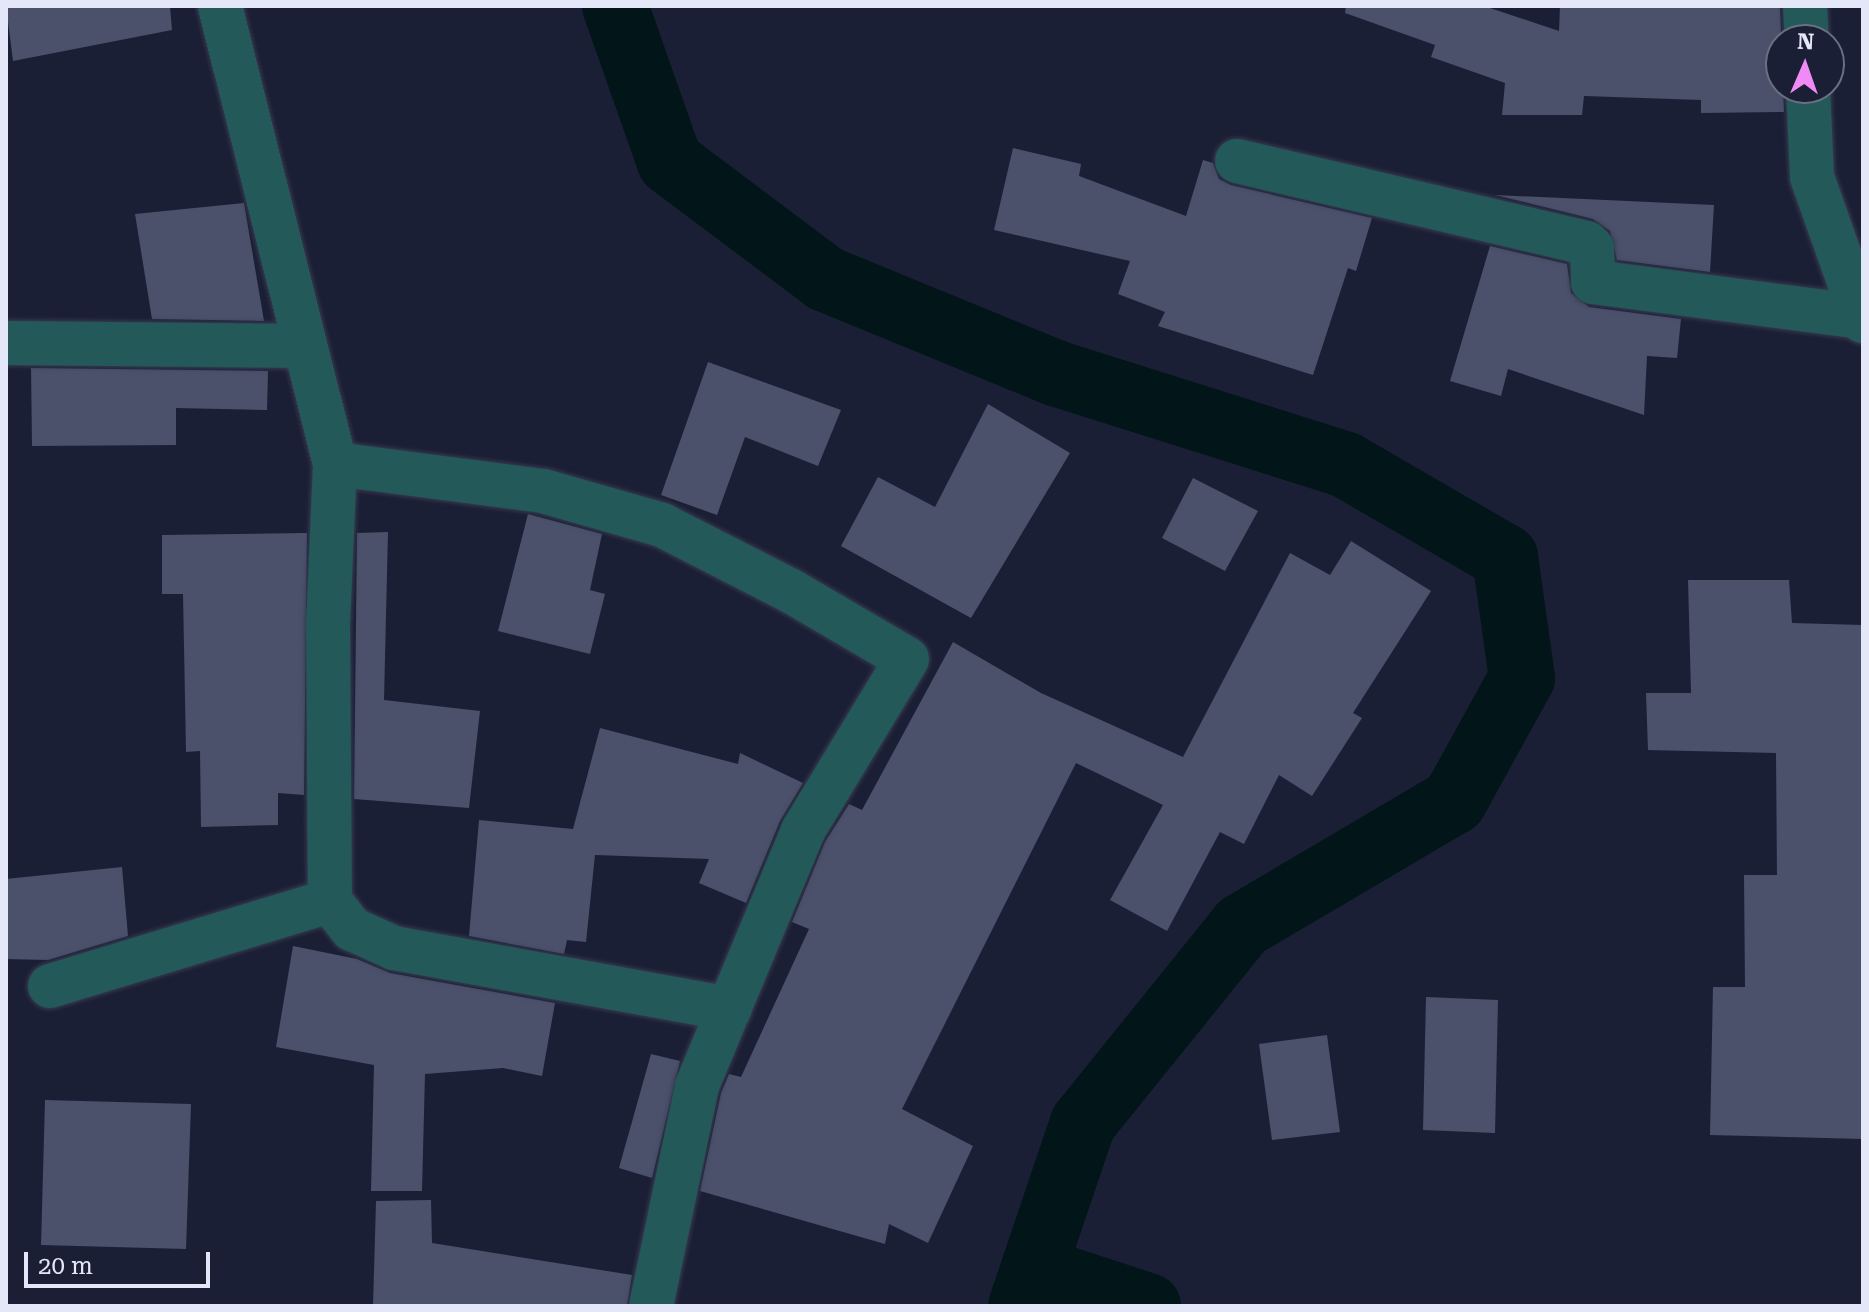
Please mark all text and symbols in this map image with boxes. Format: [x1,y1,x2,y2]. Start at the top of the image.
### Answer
north arrow [1765,24,1845,104]
text: N [1797,29,1815,54]
scale bar [28,1236,214,1286]
text: 20 m [38,1252,93,1280]

